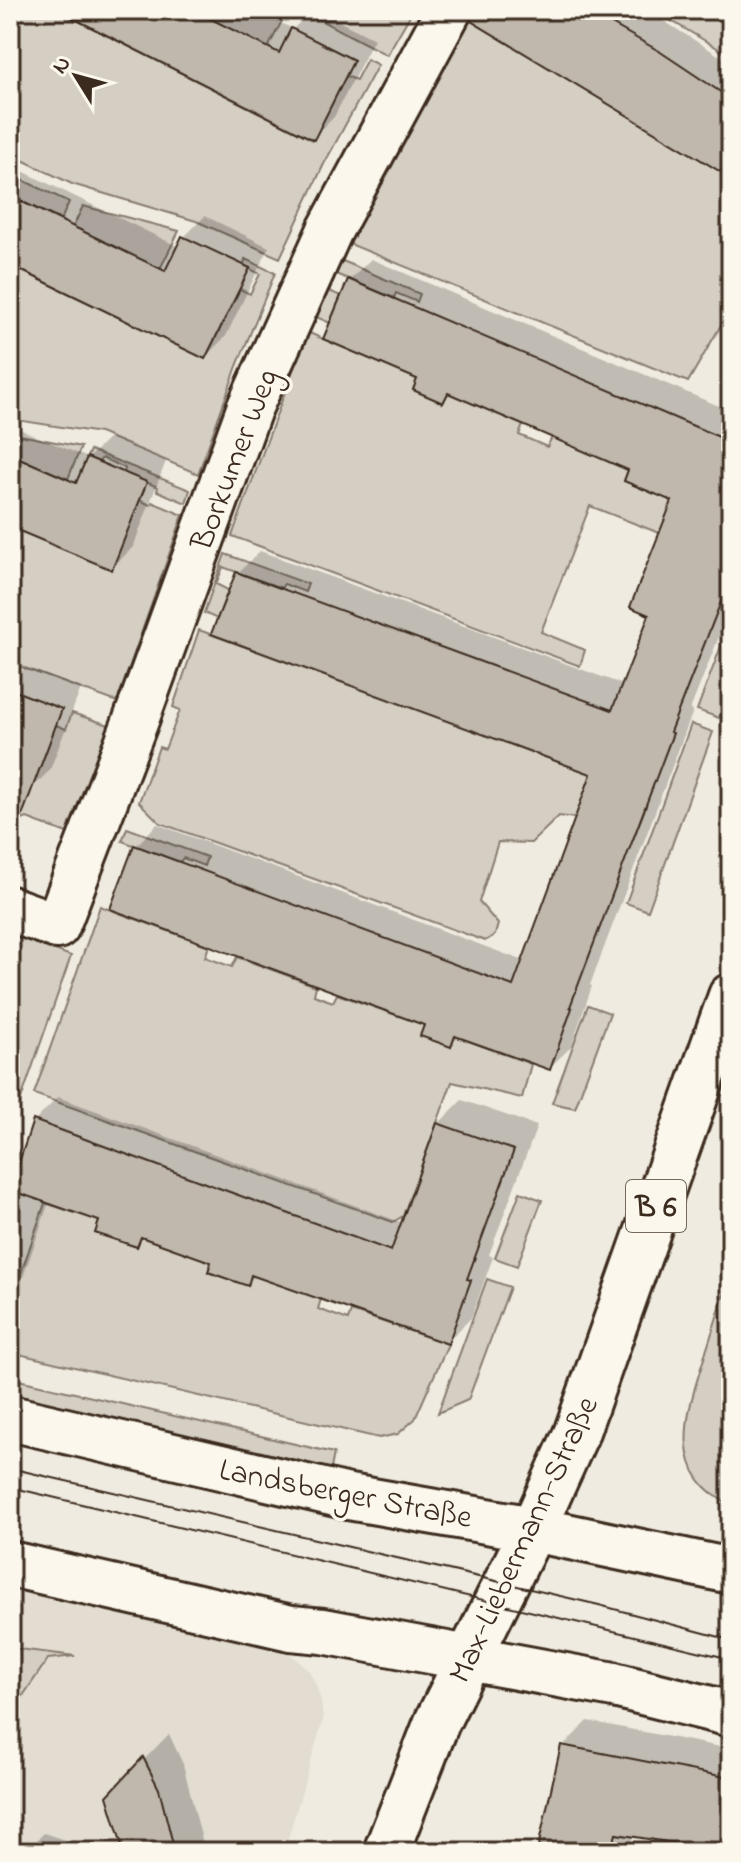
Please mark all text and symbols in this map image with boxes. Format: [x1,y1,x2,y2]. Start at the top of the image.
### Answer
north arrow [36,36,116,116]
text: N [45,50,80,81]
street label: Borkumer Weg [180,363,292,559]
road number: B 6 [626,1180,686,1232]
street label: Max-Liebermann-Straße [438,1389,613,1692]
street label: Landsberger Straße [215,1448,476,1543]

